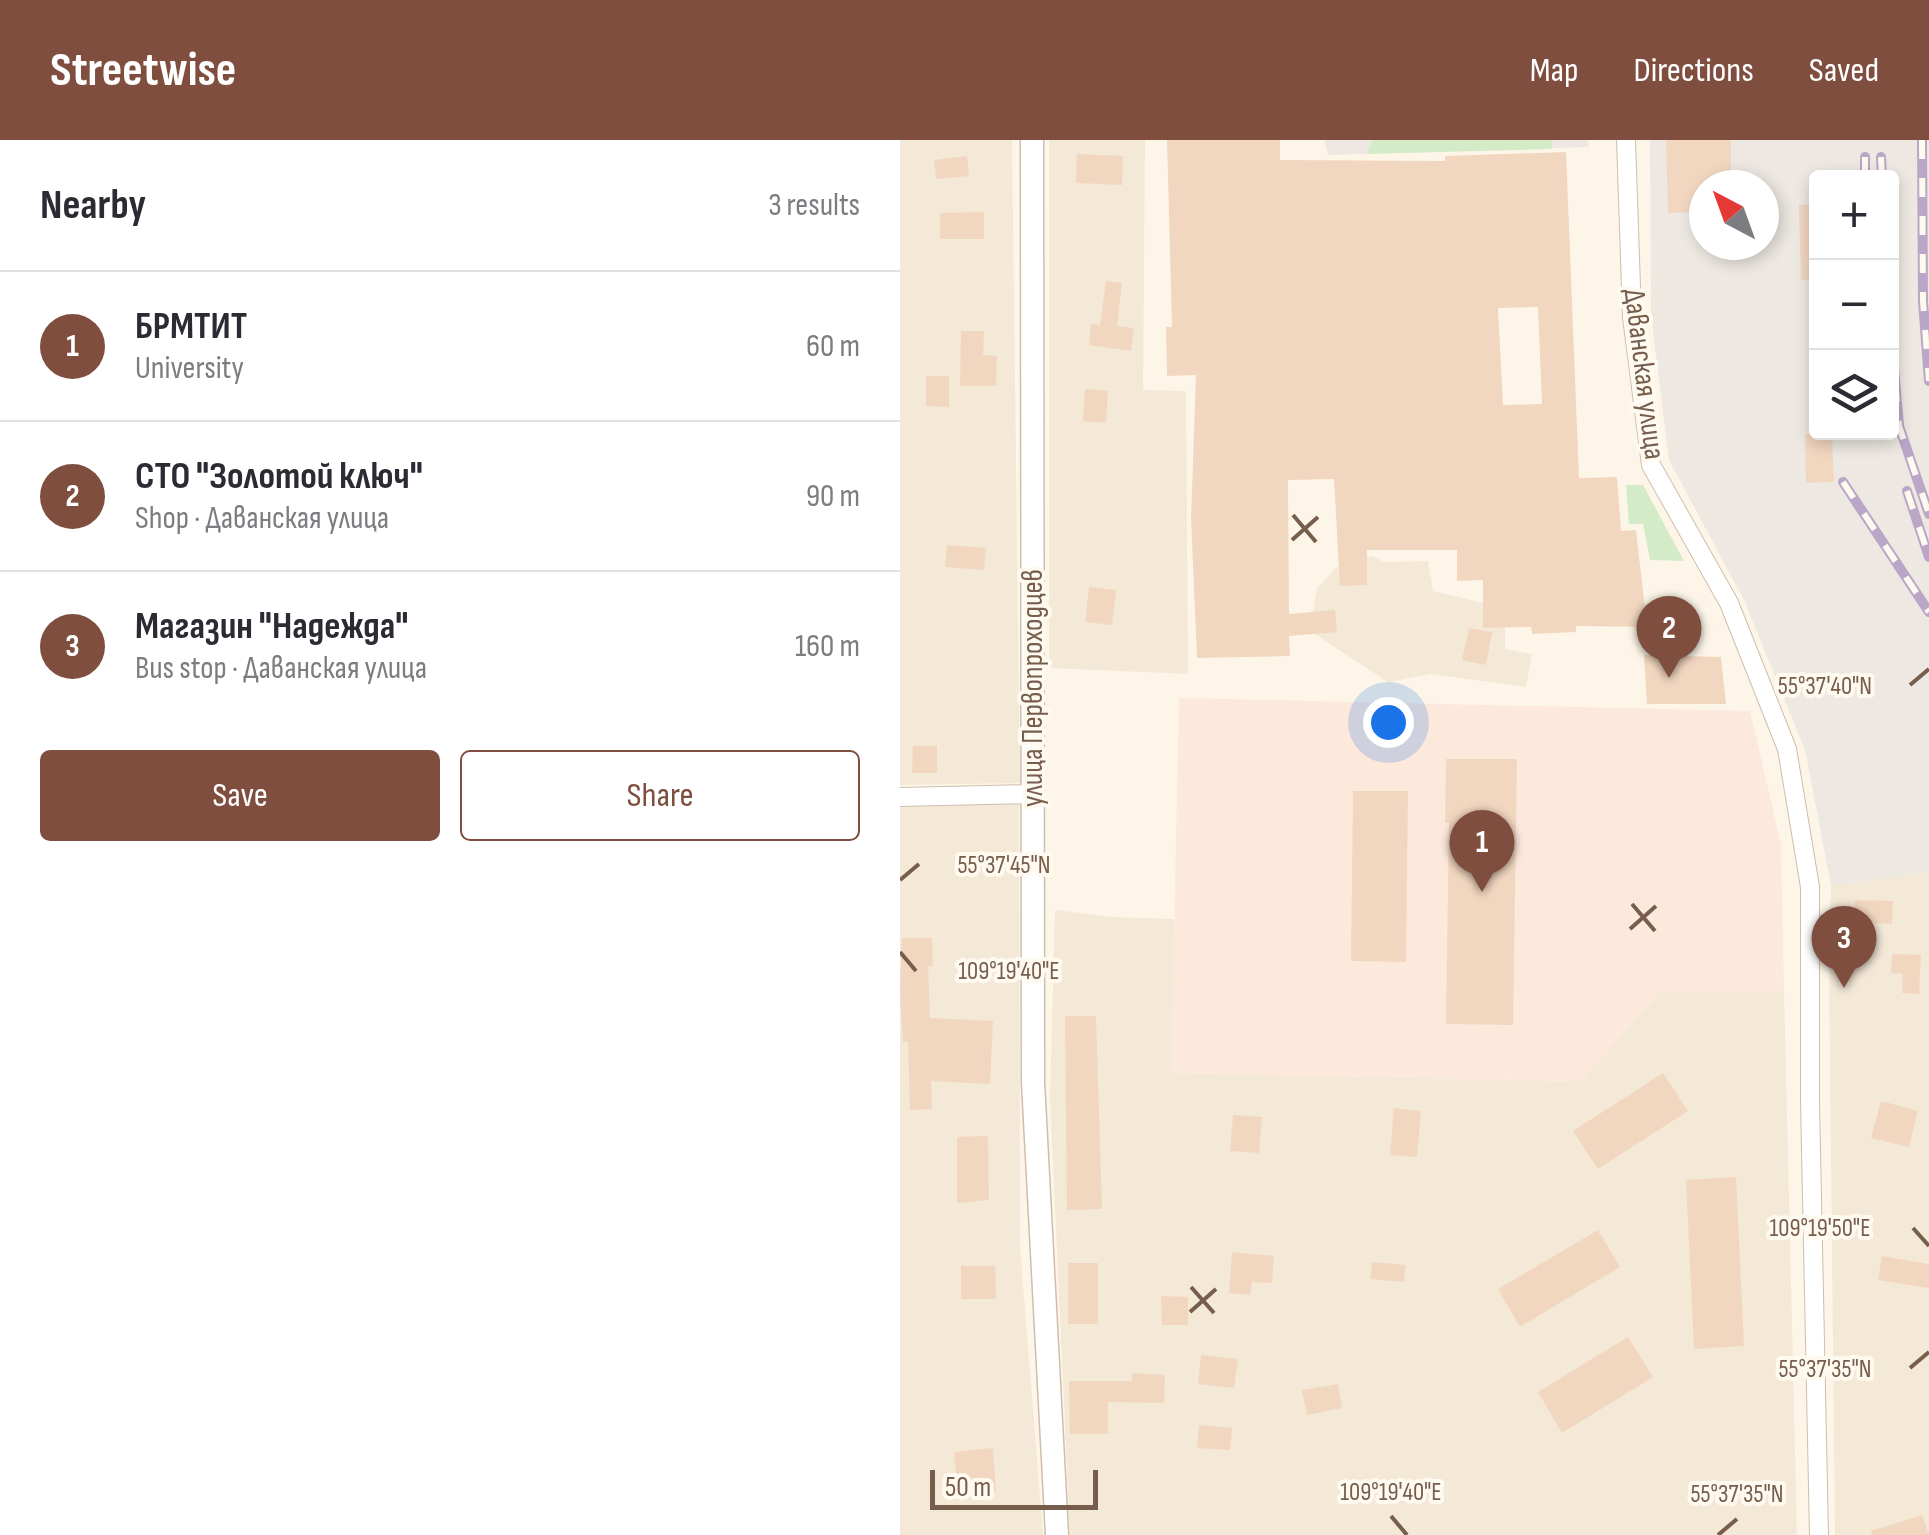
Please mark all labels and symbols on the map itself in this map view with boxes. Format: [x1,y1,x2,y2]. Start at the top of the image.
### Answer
north arrow [1689,170,1779,260]
street label: Даванская улица [1616,286,1672,462]
street label: улица Первопроходцев [1015,569,1051,807]
pin: 2 [1636,596,1702,678]
text: 55°37'40"N [1778,671,1872,702]
your location [1363,697,1414,748]
pin: 1 [1450,810,1514,892]
text: 55°37'45"N [957,850,1051,881]
pin: 3 [1812,906,1876,988]
text: 109°19'40"E [958,956,1060,987]
text: 109°19'50"E [1770,1213,1870,1244]
text: 55°37'35"N [1778,1354,1872,1385]
scale bar [930,1465,1098,1510]
text: 109°19'40"E [1340,1477,1442,1508]
text: 55°37'35"N [1690,1479,1784,1510]

